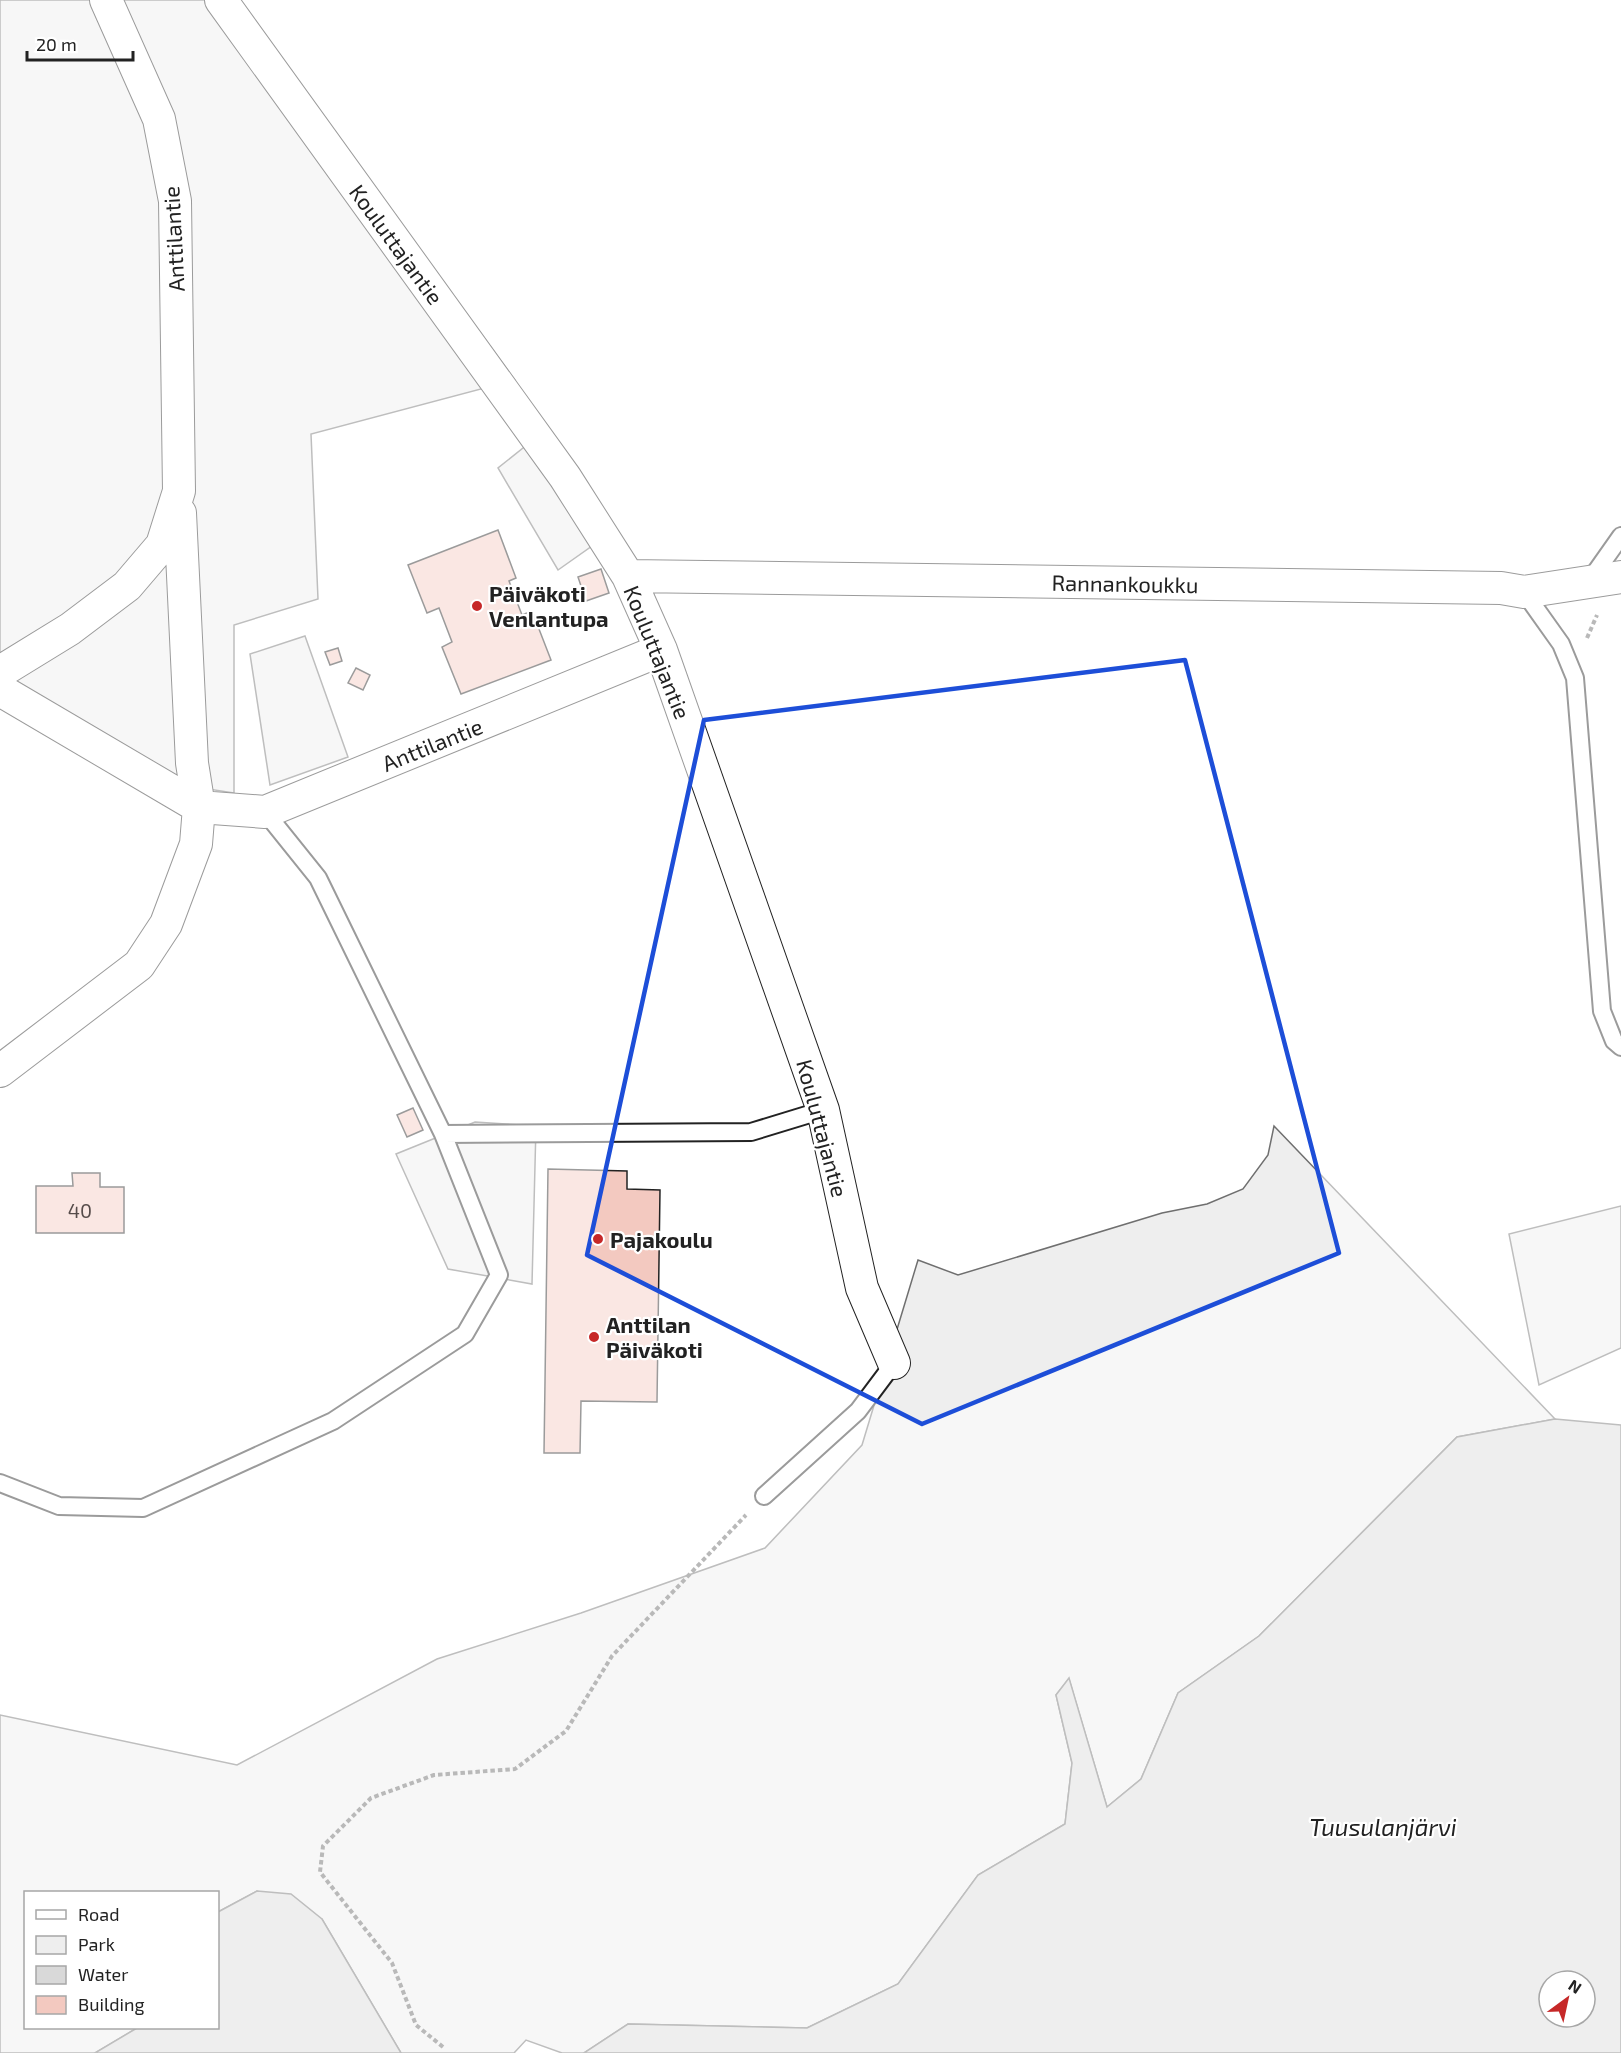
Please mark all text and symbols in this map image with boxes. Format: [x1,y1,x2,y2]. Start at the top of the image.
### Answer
scale bar [27,24,134,62]
text: 20 m [36,33,77,55]
street label: Kouluttajantie [344,179,449,310]
street label: Anttilantie [157,186,189,292]
street label: Rannankoukku [1051,569,1199,597]
place label: Päiväkoti Venlantupa [489,580,609,631]
street label: Kouluttajantie [618,581,697,723]
marker: Päiväkoti Venlantupa [470,599,484,613]
street label: Anttilantie [378,712,486,776]
street label: Kouluttajantie [791,1056,854,1200]
house number: 40 [68,1198,92,1222]
place label: Pajakoulu [610,1226,713,1252]
marker: Pajakoulu [591,1232,605,1246]
place label: Anttilan Päiväkoti [606,1311,703,1362]
marker: Anttilan Päiväkoti [587,1330,601,1344]
water label: Tuusulanjärvi [1309,1812,1457,1841]
legend [24,1891,219,2029]
text: Road [78,1903,119,1925]
text: Park [78,1933,115,1955]
text: Water [78,1963,128,1985]
north arrow [1537,1969,1597,2029]
text: N [1565,1975,1585,1997]
text: Building [78,1993,145,2015]

